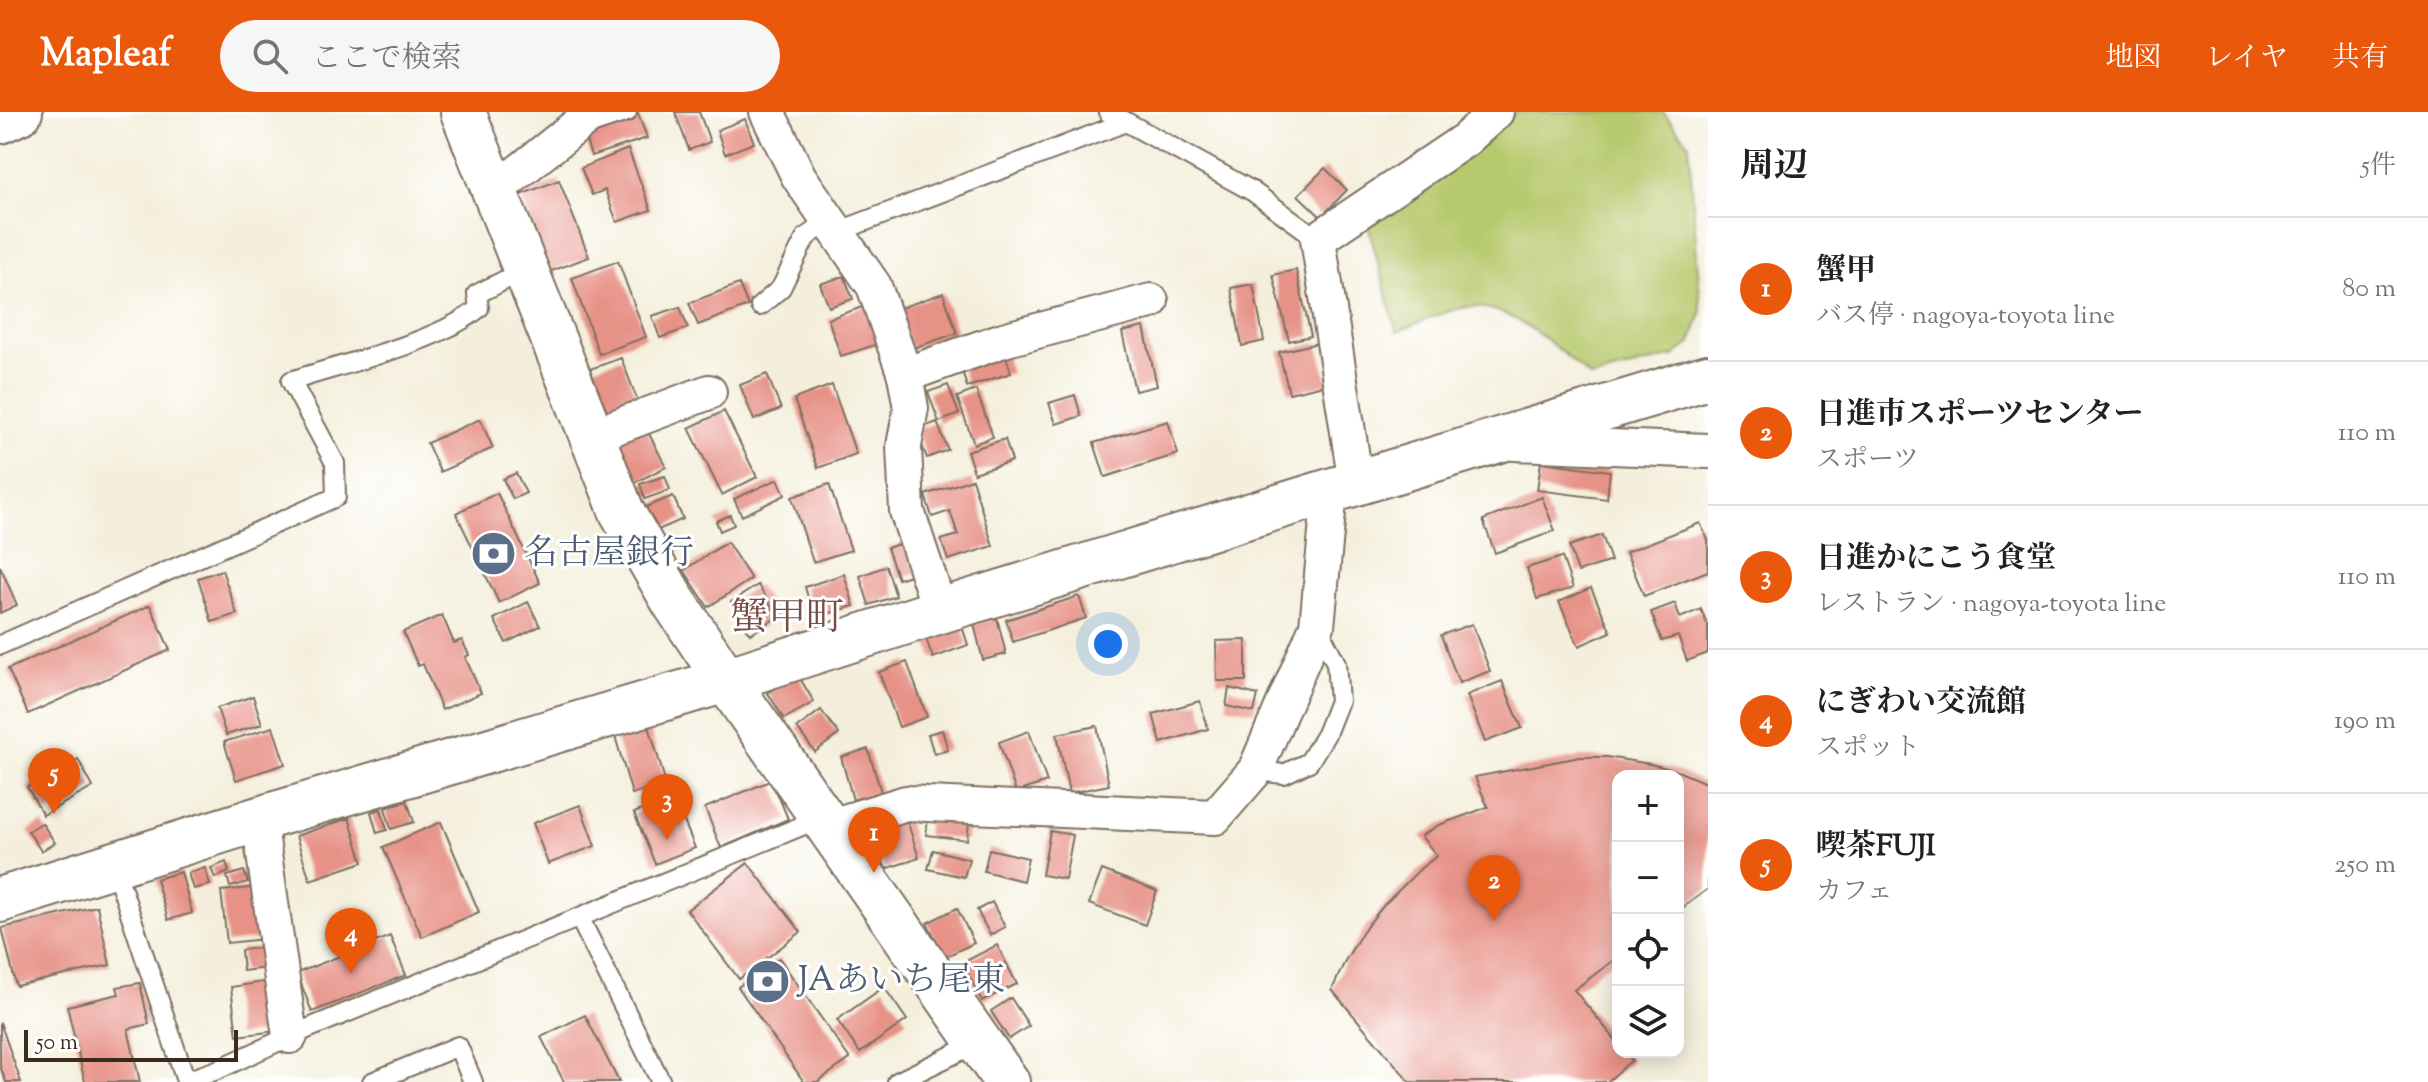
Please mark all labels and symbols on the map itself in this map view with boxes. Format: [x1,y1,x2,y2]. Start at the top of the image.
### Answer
bank icon: 名古屋銀行 [469,530,517,578]
place label: 名古屋銀行 [524,530,694,579]
district label: 蟹甲町 [730,593,844,647]
your location [1088,624,1128,664]
pin: 5 [28,748,80,814]
pin: 3 [641,774,693,840]
pin: 1 [848,807,900,873]
pin: 2 [1468,855,1520,921]
pin: 4 [325,908,377,974]
bank icon: JAあいち尾東 [743,957,791,1005]
place label: JAあいち尾東 [796,957,1005,1006]
scale bar [24,1026,238,1062]

